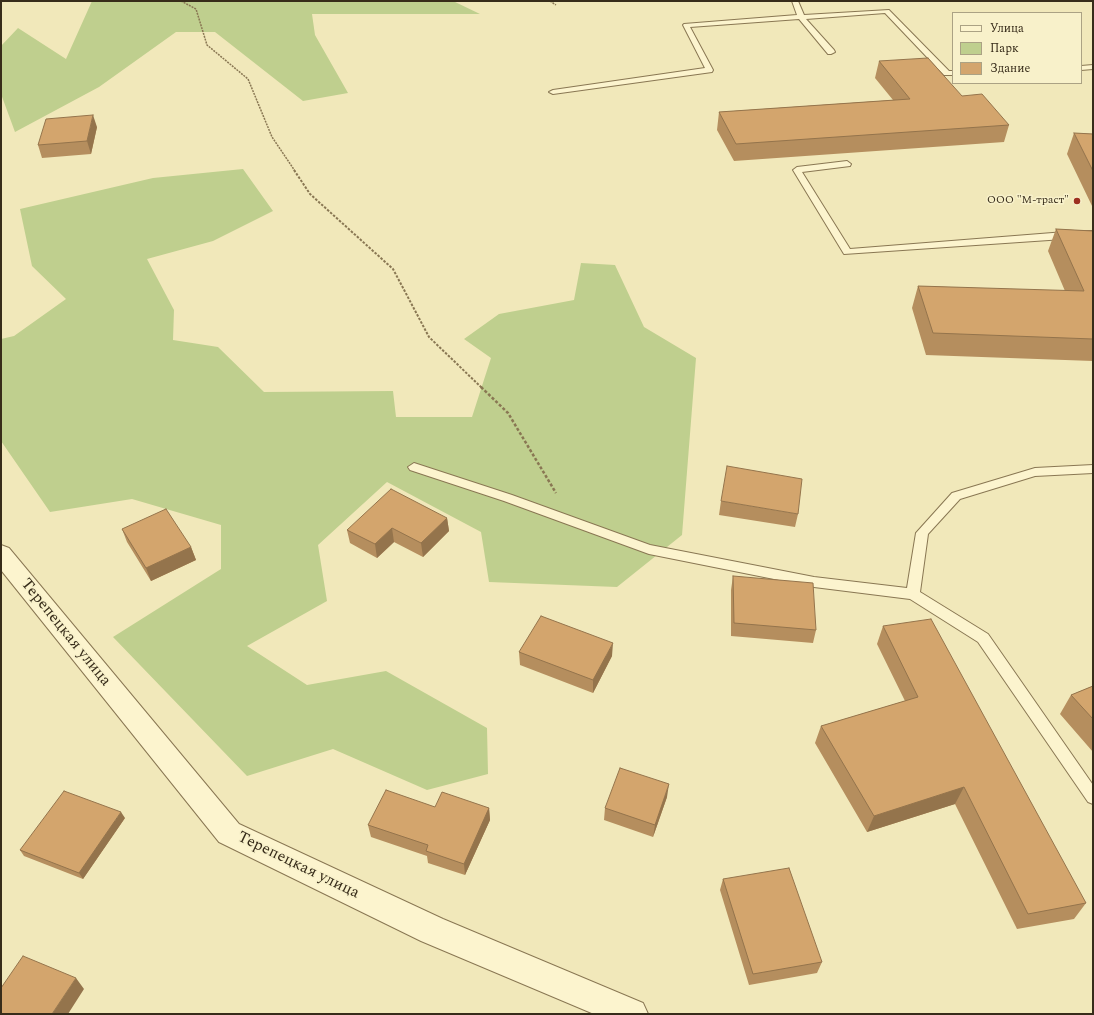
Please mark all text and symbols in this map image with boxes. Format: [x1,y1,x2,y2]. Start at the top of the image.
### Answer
legend [952,12,1082,84]
text: Улица [990,19,1024,38]
text: Парк [990,39,1019,58]
text: Здание [990,59,1030,78]
place label: ООО "М-траст" [987,194,1069,208]
marker: ООО "М-траст" [1072,196,1082,206]
street label: Терепецкая улица [16,575,114,691]
street label: Терепецкая улица [234,828,362,904]

